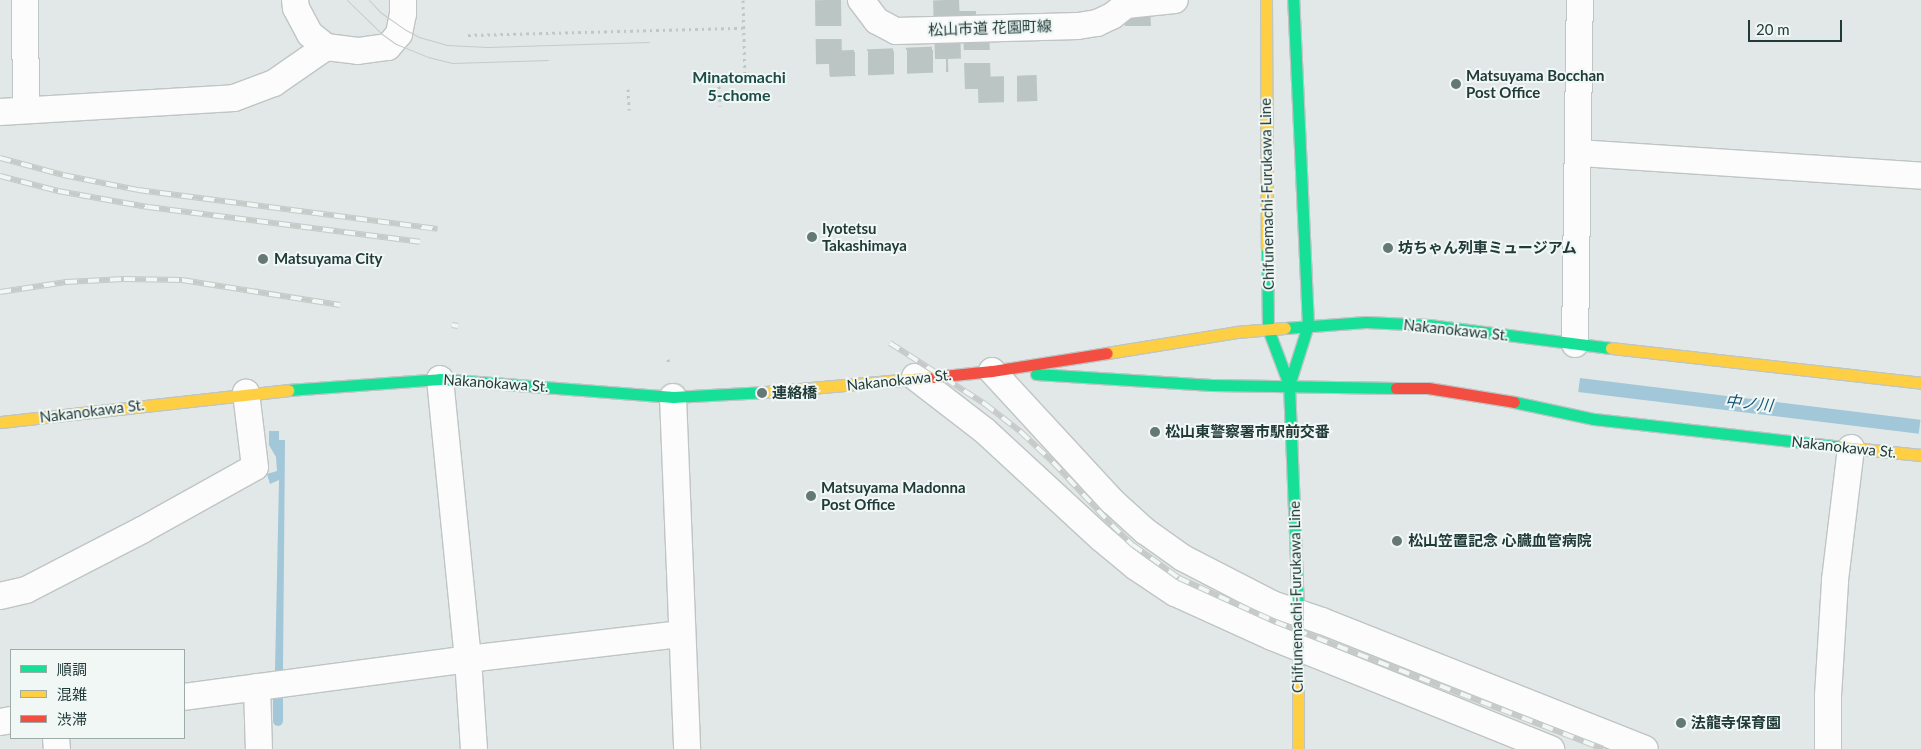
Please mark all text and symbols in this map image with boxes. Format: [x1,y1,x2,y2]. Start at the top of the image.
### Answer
scale bar [1751,10,1845,42]
street label: 松山市道 花園町線 [928,17,1052,39]
text: 20 m [1756,20,1790,38]
place label: Matsuyama Bocchan Post Office [1466,66,1605,101]
district label: Minatomachi 5-chome [692,67,786,105]
marker: Matsuyama Bocchan Post Office [1450,78,1462,90]
street label: Chifunemachi-Furukawa Line [1256,98,1278,290]
place label: Iyotetsu Takashimaya [822,219,907,254]
marker: Iyotetsu Takashimaya [806,231,818,243]
place label: 坊ちゃん列車ミュージアム [1398,239,1578,257]
marker: 坊ちゃん列車ミュージアム [1382,242,1394,254]
place label: Matsuyama City [274,250,383,268]
marker: Matsuyama City [256,252,270,266]
street label: Nakanokawa St. [1403,316,1509,344]
street label: Nakanokawa St. [846,366,952,394]
street label: Nakanokawa St. [443,370,549,396]
place label: 連絡橋 [772,384,817,402]
marker: 連絡橋 [756,387,768,399]
water label: 中ノ川 [1724,391,1774,415]
street label: Nakanokawa St. [39,396,145,426]
place label: 松山東警察署市駅前交番 [1165,423,1330,441]
marker: 松山東警察署市駅前交番 [1149,426,1161,438]
street label: Nakanokawa St. [1791,433,1897,461]
place label: Matsuyama Madonna Post Office [821,478,966,513]
marker: Matsuyama Madonna Post Office [805,490,817,502]
street label: Chifunemachi-Furukawa Line [1285,501,1307,693]
place label: 松山笠置記念 心臓血管病院 [1408,532,1592,550]
marker: 松山笠置記念 心臓血管病院 [1390,534,1404,548]
legend [10,649,185,739]
text: 順調 [57,660,87,678]
text: 混雑 [57,685,87,703]
text: 渋滞 [57,710,87,728]
place label: 法龍寺保育園 [1691,714,1781,732]
marker: 法龍寺保育園 [1675,717,1687,729]

